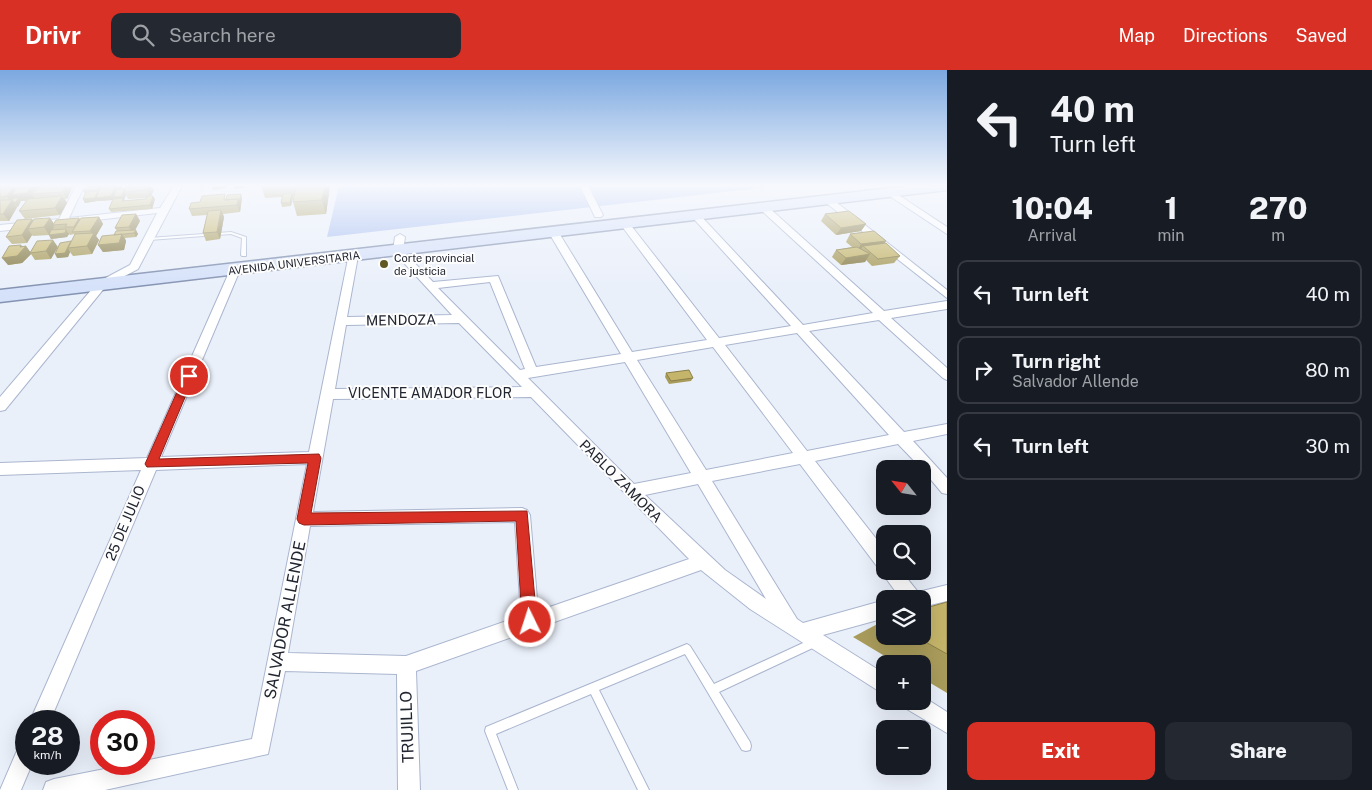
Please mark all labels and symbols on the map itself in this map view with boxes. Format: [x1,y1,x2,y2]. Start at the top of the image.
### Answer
street label: AVENIDA UNIVERSITARIA [227,249,361,277]
place label: Corte provincial de justicia [394,252,475,277]
marker: Corte provincial de justicia [378,258,390,270]
street label: MENDOZA [366,311,436,329]
pin [168,355,210,397]
street label: VICENTE AMADOR FLOR [348,385,512,401]
street label: PABLO ZAMORA [576,436,666,526]
north arrow [876,460,931,515]
street label: 25 DE JULIO [102,483,148,563]
street label: SALVADOR ALLENDE [260,539,310,701]
position arrow [503,595,555,647]
street label: TRUJILLO [396,691,418,763]
speed limit sign: 30 [90,710,155,775]

